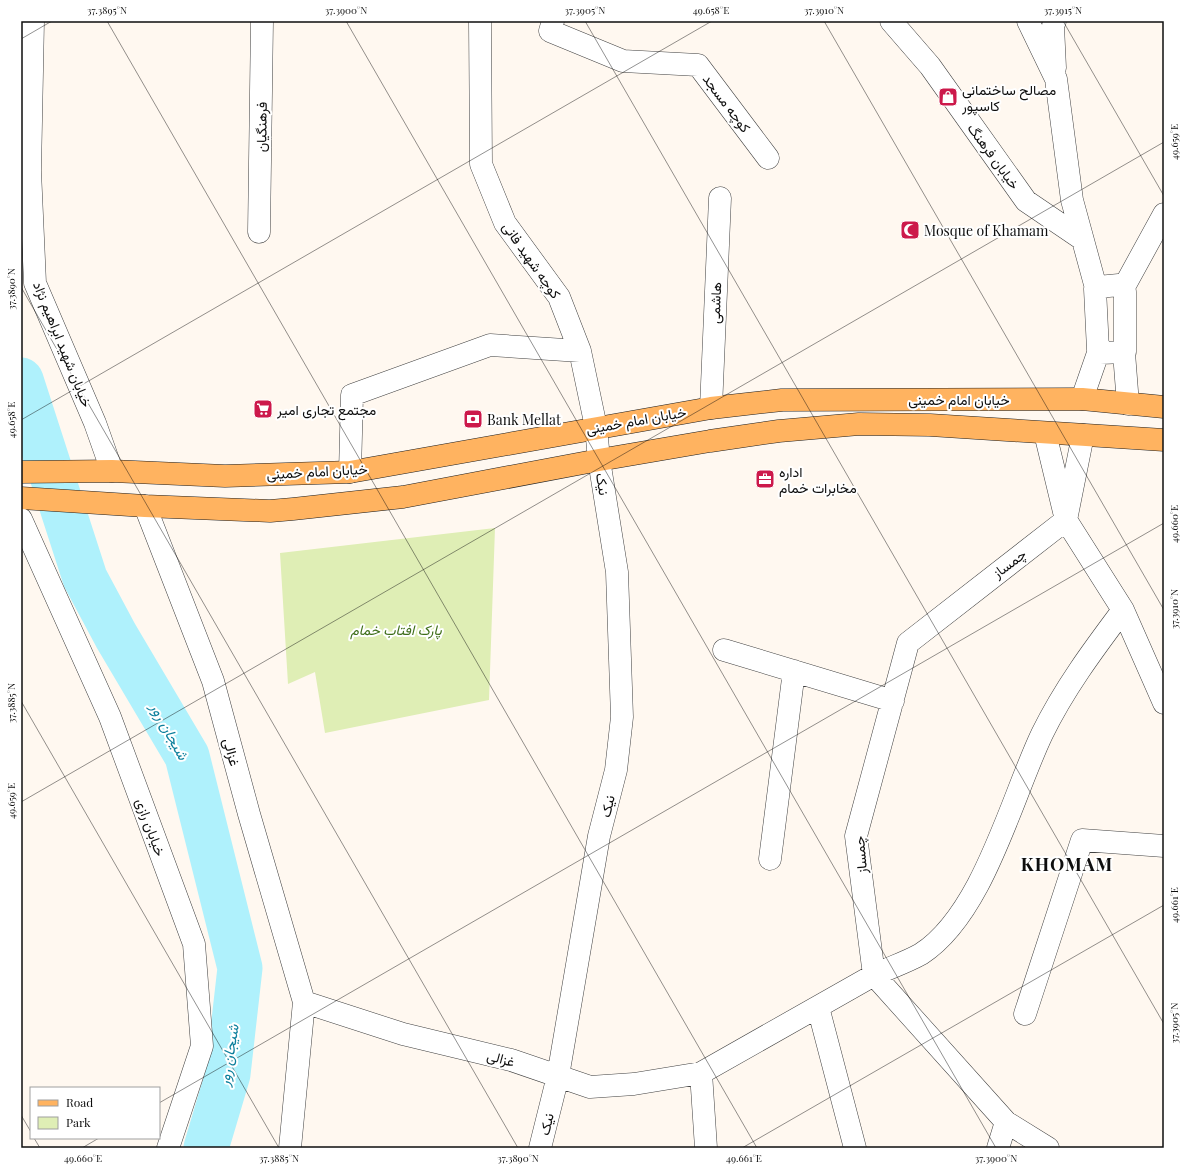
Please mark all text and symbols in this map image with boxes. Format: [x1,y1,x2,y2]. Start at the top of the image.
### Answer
text: 37.3895°N [87,3,127,17]
text: 37.3900°N [325,3,367,17]
text: 37.3905°N [565,3,605,17]
text: 49.658°E [693,3,729,17]
text: 37.3910°N [804,3,844,17]
text: 37.3915°N [1044,3,1082,17]
street label: کوچه مسجد [698,70,755,137]
place label: مصالح ساختمانی کاسپور [961,80,1056,116]
shop icon: مصالح ساختمانی کاسپور [937,86,959,108]
street label: فرهنگیان [251,102,271,152]
street label: خیابان فرهنگ [964,119,1024,193]
text: 49.659°E [1167,124,1181,160]
street label: کوچه شهید فانی [498,218,566,303]
mosque icon: Mosque of Khamam [899,219,921,241]
place label: Mosque of Khamam [924,221,1049,240]
text: 37.3890°N [4,268,18,310]
street label: خیابان شهید ابراهیم نژاد [29,278,97,410]
street label: هاشمی [705,282,725,324]
street label: خیابان امام خمینی [908,390,1010,409]
supermarket icon: مجتمع تجاری امیر [252,398,274,420]
place label: مجتمع تجاری امیر [276,400,376,421]
text: 49.658°E [4,402,18,438]
street label: خیابان امام خمینی [584,402,688,438]
bank icon: Bank Mellat [462,408,484,430]
place label: Bank Mellat [487,410,562,429]
street label: خیابان امام خمینی [266,459,368,483]
place label: اداره مخابرات خمام [779,462,857,497]
office icon: اداره مخابرات خمام [754,468,776,490]
street label: نیک [592,472,614,496]
text: 49.660°E [1167,505,1181,543]
street label: چمساز [987,544,1030,583]
text: 37.3910°N [1167,589,1181,629]
park label: پارک افتاب خمام [349,620,442,640]
text: 37.3885°N [4,683,18,723]
water label: شیجان رور [146,698,194,764]
street label: غزالی [219,736,245,768]
text: 49.659°E [4,783,18,819]
street label: نیک [595,793,619,819]
street label: خیابان رازی [132,795,170,859]
street label: چمساز [849,835,872,876]
district label: KHOMAM [1021,852,1113,876]
text: 49.661°E [1167,887,1181,923]
text: 37.3905°N [1167,1003,1181,1043]
water label: شیجان رور [213,1022,243,1088]
street label: غزالی [485,1045,517,1071]
legend [30,1087,160,1139]
text: Road [66,1094,93,1110]
street label: نیک [534,1111,558,1137]
text: Park [66,1114,91,1130]
text: 49.660°E [64,1151,102,1165]
text: 37.3885°N [259,1151,299,1165]
text: 37.3890°N [497,1151,539,1165]
text: 49.661°E [726,1151,762,1165]
text: 37.3900°N [975,1151,1017,1165]

